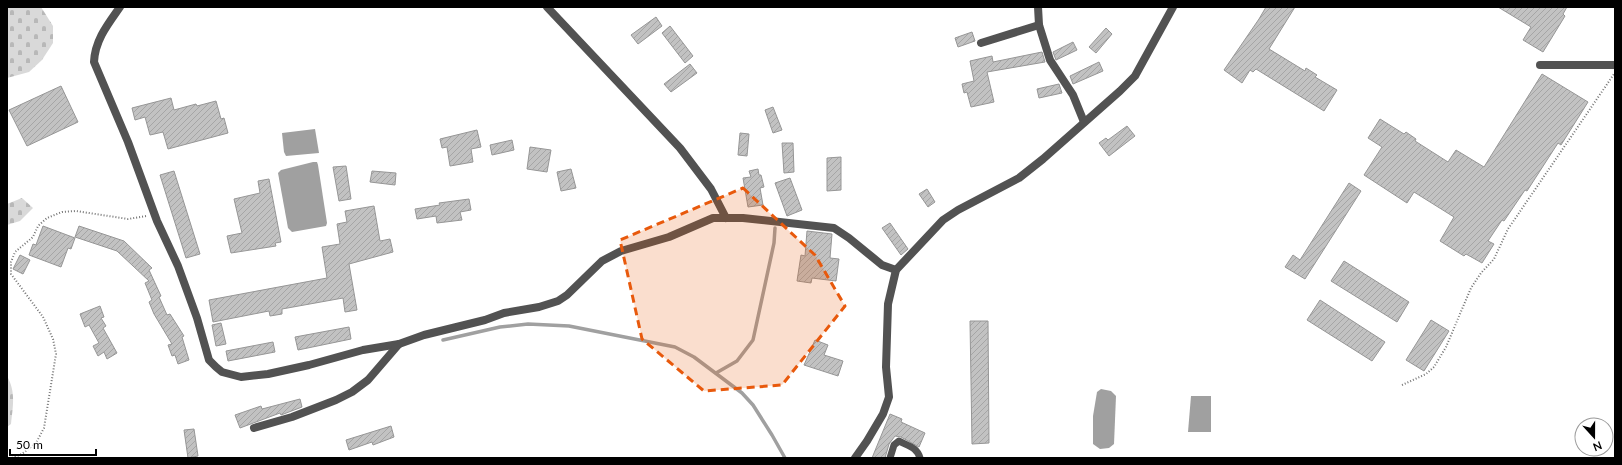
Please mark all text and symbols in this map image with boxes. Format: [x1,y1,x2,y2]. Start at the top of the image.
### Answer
north arrow [1574,417,1614,457]
scale bar [10,431,96,457]
text: 50 m [16,437,43,452]
text: N [1591,439,1604,454]

